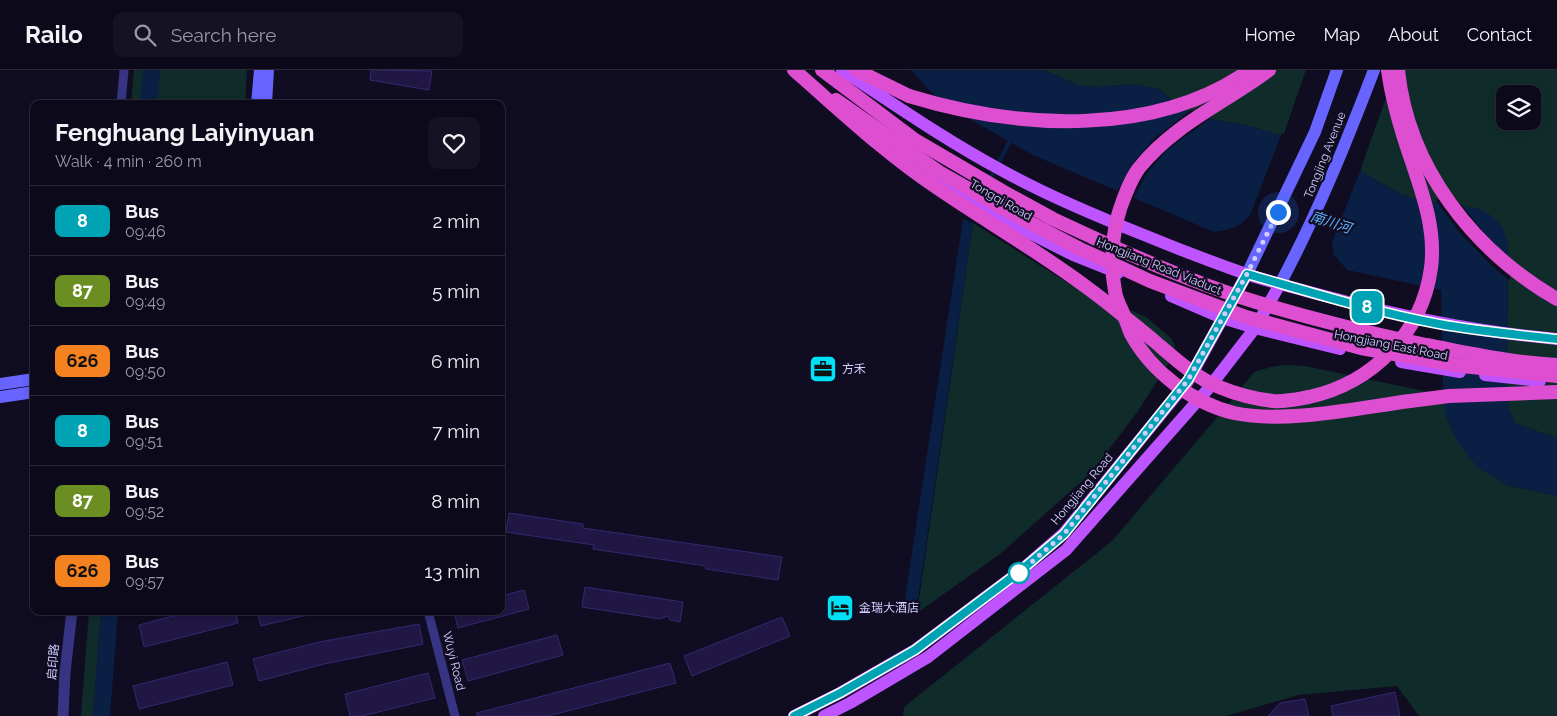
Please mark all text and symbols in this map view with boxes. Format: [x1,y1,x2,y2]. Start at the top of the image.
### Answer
search box [113,12,463,57]
text: Railo [25,20,83,49]
icon: search [131,21,159,49]
text: Search here [171,24,276,46]
text: Home [1244,24,1295,45]
text: Map [1323,24,1360,45]
text: About [1388,24,1439,45]
text: Contact [1467,24,1532,45]
map controls [1496,85,1541,130]
button: layers [1496,85,1541,130]
street label: Tongjing Avenue [1301,110,1349,200]
button: heart [428,117,480,169]
text: Fenghuang Laiyinyuan [55,118,315,147]
text: Walk · 4 min · 260 m [55,152,202,171]
street label: Tongqi Road [967,177,1035,223]
text: Bus [125,200,159,222]
your location [1266,200,1291,225]
water label: 南川河 [1309,208,1356,237]
text: 8 [77,210,88,231]
text: 2 min [433,210,480,232]
text: 09:46 [125,222,166,241]
street label: Hongjiang Road Viaduct [1094,234,1224,298]
text: Bus [125,270,159,292]
text: 87 [72,280,93,301]
text: 5 min [432,280,480,302]
line badge: 8 [1351,291,1383,323]
text: 09:49 [125,292,165,311]
text: 8 [1362,296,1372,317]
street label: Hongjiang East Road [1333,327,1449,363]
text: Bus [125,340,159,362]
text: 626 [66,350,99,371]
text: 6 min [431,350,480,372]
office icon: 方禾 [808,354,838,384]
text: 09:50 [125,362,166,381]
place label: 方禾 [842,362,866,376]
text: Bus [125,410,159,432]
text: 8 [77,420,88,441]
text: 7 min [432,420,480,442]
text: 09:51 [125,432,163,451]
street label: Hongjiang Road [1048,451,1116,527]
text: Bus [125,480,159,502]
text: 87 [72,490,93,511]
text: 8 min [431,490,480,512]
text: 09:52 [125,502,164,521]
text: Bus [125,550,159,572]
text: 626 [66,560,99,581]
text: 13 min [424,560,480,582]
unlabelled marker [1008,562,1030,584]
text: 09:57 [125,572,164,591]
hotel icon: 金瑞大酒店 [825,593,855,623]
place label: 金瑞大酒店 [859,601,919,615]
street label: Wuyi Road [440,630,468,692]
street label: 启印路 [44,643,62,681]

